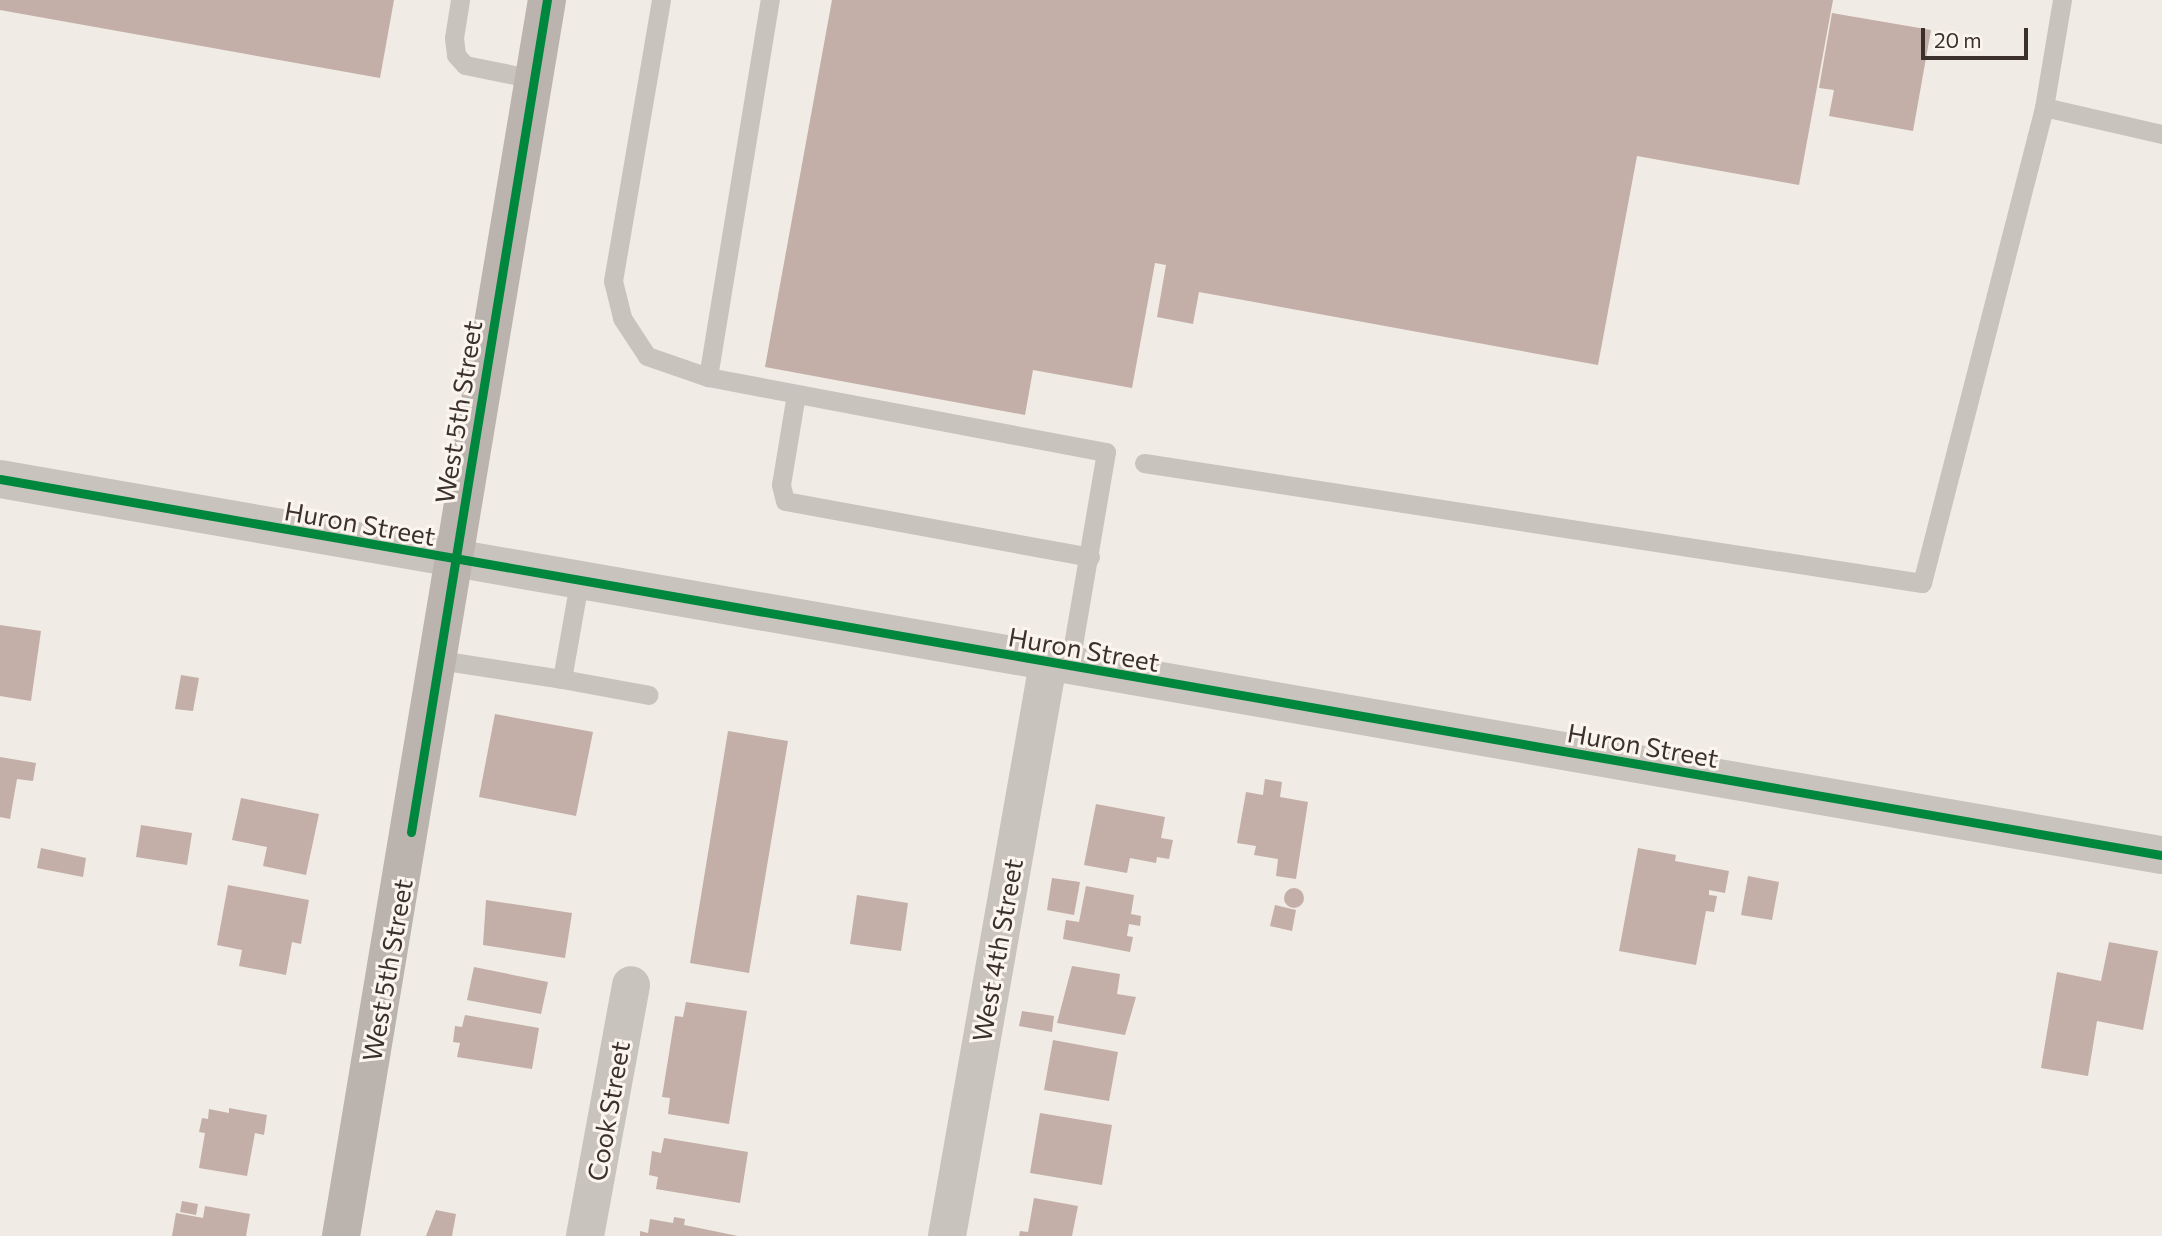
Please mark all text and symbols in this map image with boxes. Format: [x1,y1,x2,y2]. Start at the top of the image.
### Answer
scale bar [1924,14,2031,58]
text: 20 m [1934,27,1982,52]
street label: West 5th Street [428,318,488,506]
street label: Huron Street [282,494,438,552]
street label: Huron Street [1006,620,1162,678]
street label: Huron Street [1565,716,1721,774]
street label: West 4th Street [966,856,1028,1044]
street label: West 5th Street [356,876,418,1064]
street label: Cook Street [580,1039,636,1183]

